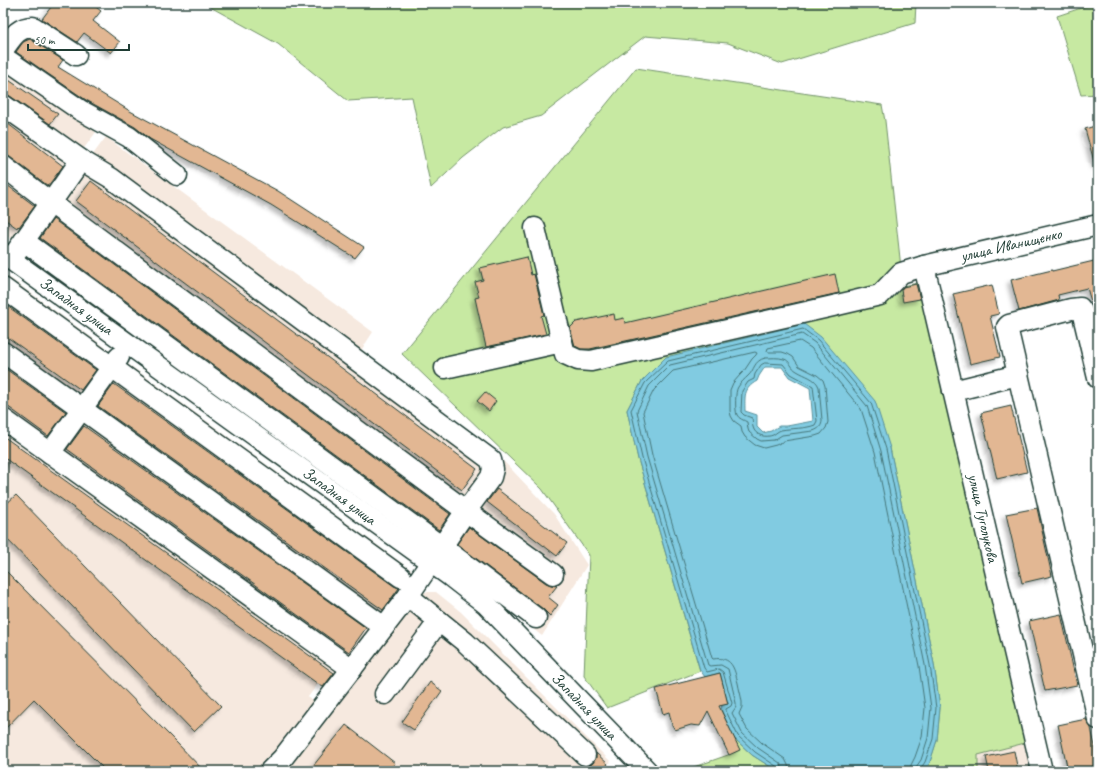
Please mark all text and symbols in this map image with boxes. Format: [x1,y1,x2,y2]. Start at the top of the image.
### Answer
scale bar [28,26,129,52]
text: 50 m [34,32,56,48]
street label: улица Иванищенко [958,223,1065,267]
street label: Западная улица [35,273,118,340]
street label: Западная улица [298,463,381,530]
street label: улица Туголукова [963,471,1003,566]
street label: Западная улица [547,668,622,745]

